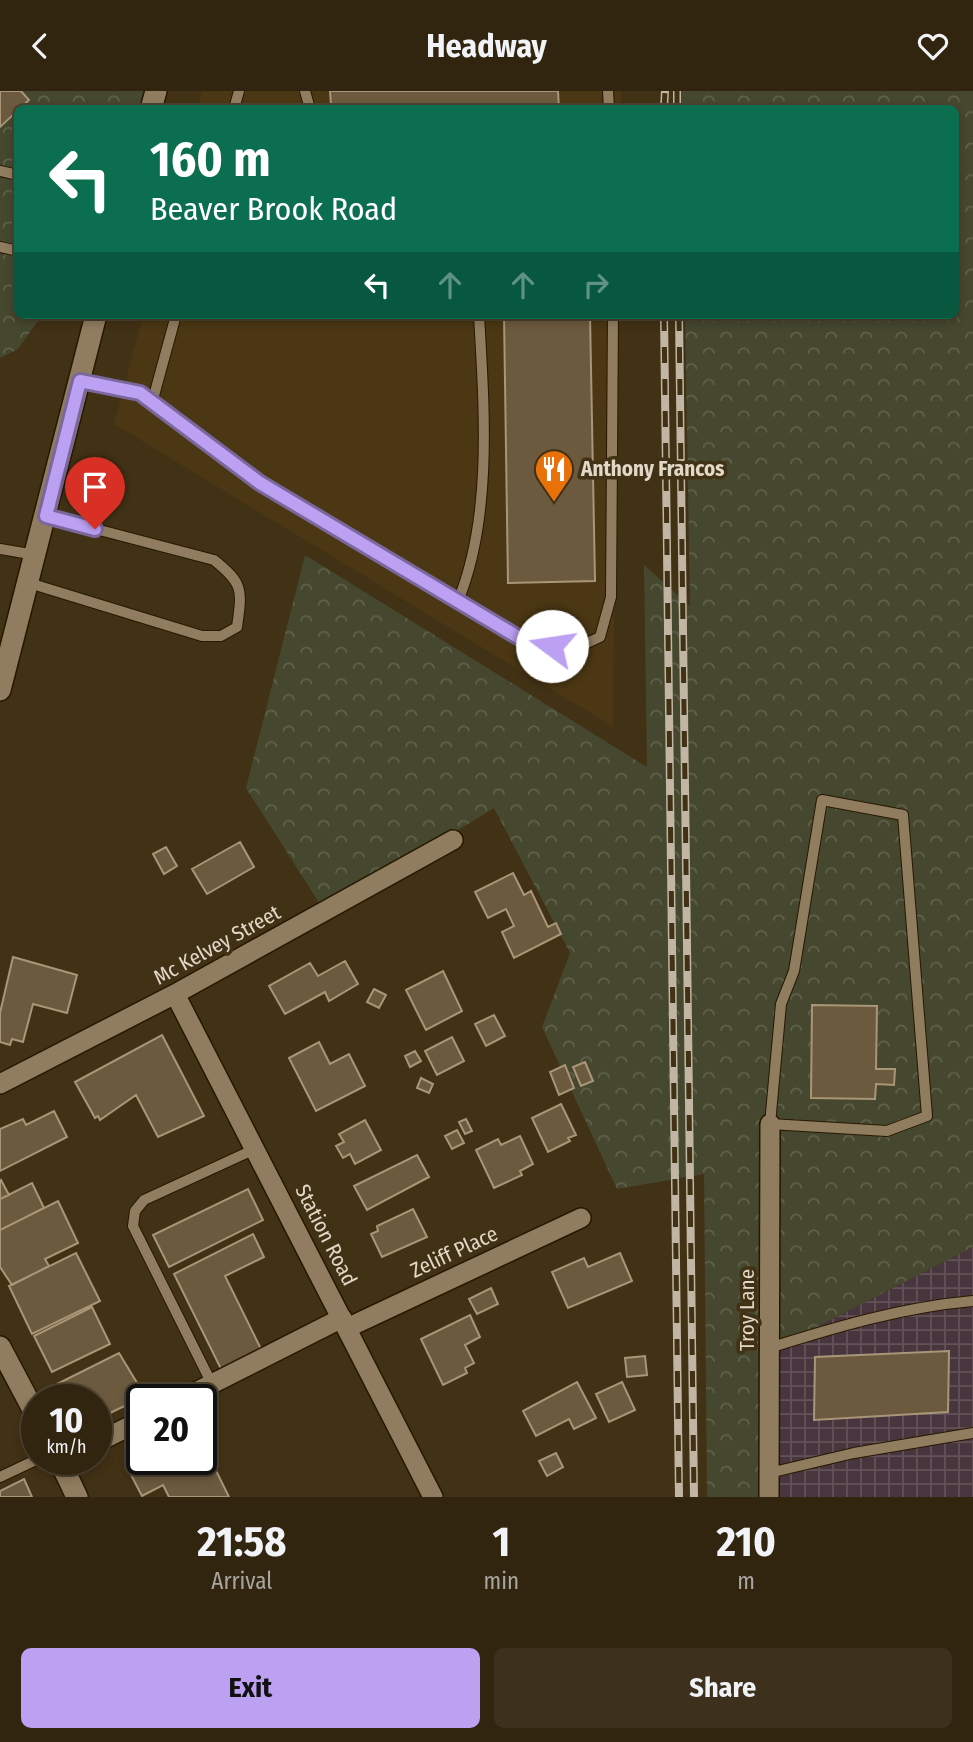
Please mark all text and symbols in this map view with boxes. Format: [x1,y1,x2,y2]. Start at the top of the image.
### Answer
icon: back [21,27,59,65]
text: Headway [426,27,547,65]
icon: heart [914,27,952,65]
text: 160 m [150,130,271,189]
icon: left [35,133,126,224]
text: Beaver Brook Road [150,190,397,228]
icon: left [358,266,396,304]
icon: ahead [431,266,469,304]
icon: ahead [504,266,542,304]
icon: right [577,266,615,304]
restaurant icon: Anthony Francos [533,448,575,503]
place label: Anthony Francos [580,456,724,482]
pin [65,457,125,529]
icon: arrive [76,468,114,506]
position arrow [515,609,589,683]
street label: Mc Kelvey Street [149,899,285,991]
street label: Station Road [289,1180,363,1290]
street label: Zeliff Place [406,1220,502,1284]
street label: Troy Lane [734,1269,760,1351]
speed limit sign: 20 [126,1384,217,1475]
text: 10 [50,1399,83,1441]
text: km/h [46,1436,87,1458]
text: 21:58 [197,1517,286,1567]
text: 1 [493,1517,510,1567]
text: 210 [716,1517,776,1567]
text: Arrival [211,1567,272,1595]
text: min [484,1567,519,1595]
text: m [737,1567,755,1595]
button: Exit [21,1648,480,1728]
button: Share [494,1648,952,1728]

